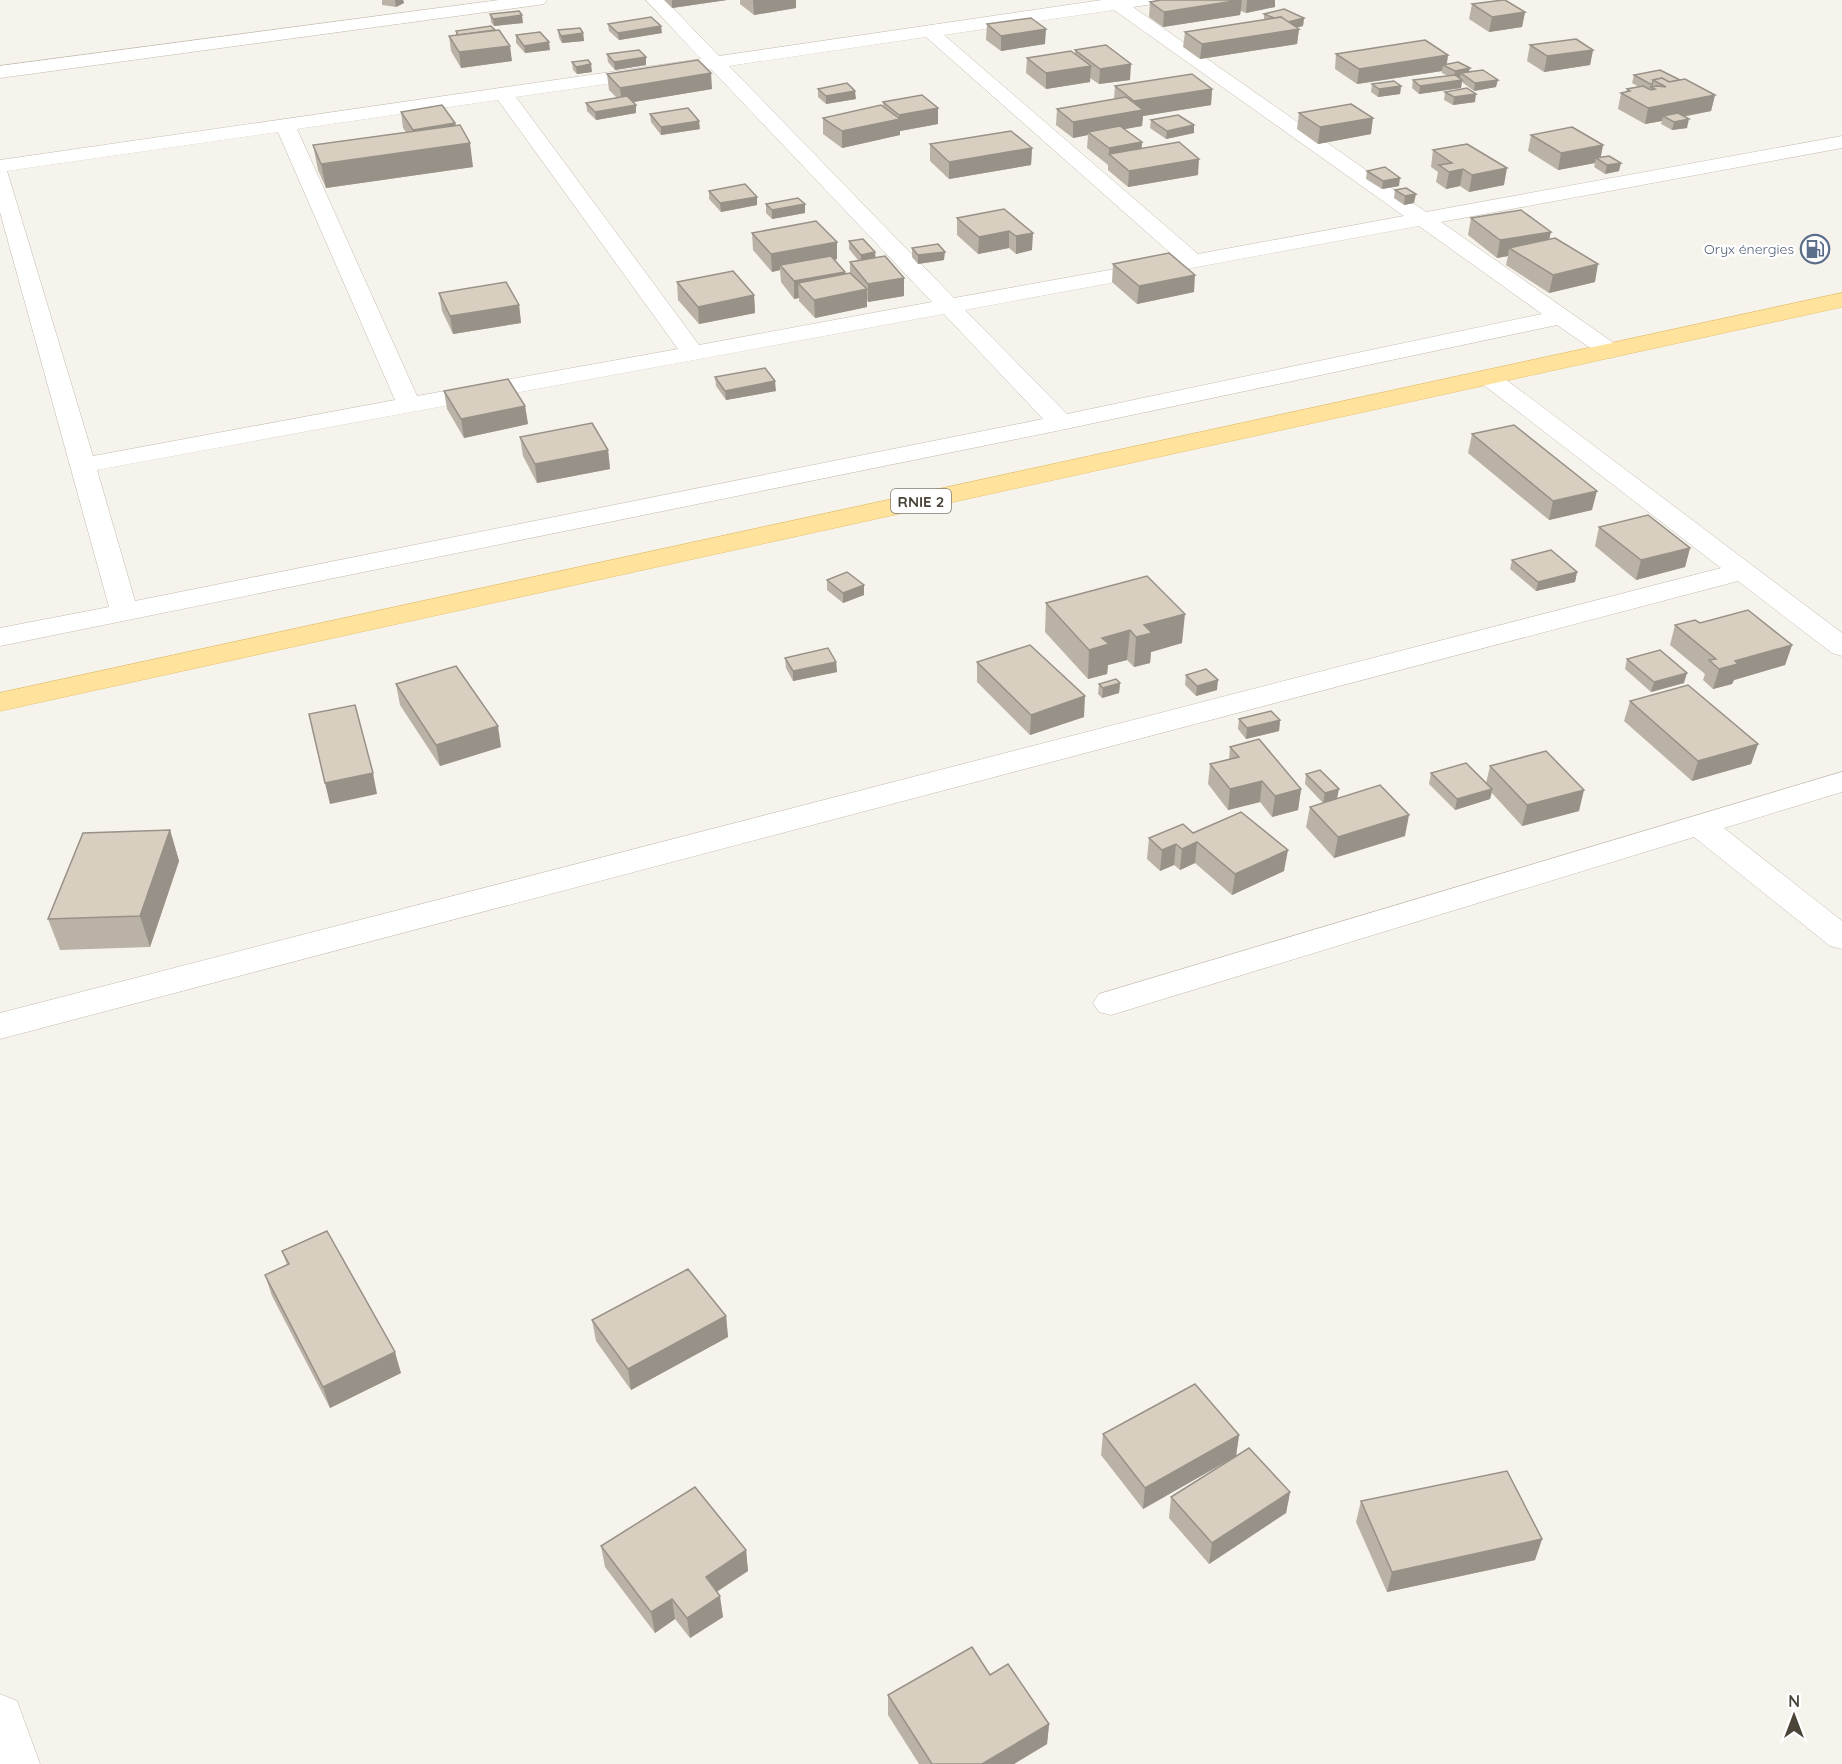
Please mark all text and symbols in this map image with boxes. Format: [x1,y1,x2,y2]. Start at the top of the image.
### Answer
fuel station icon: Oryx énergies [1799,233,1831,265]
place label: Oryx énergies [1704,240,1794,258]
road number: RNIE 2 [891,489,951,513]
north arrow [1764,1686,1824,1746]
text: N [1788,1691,1800,1711]

